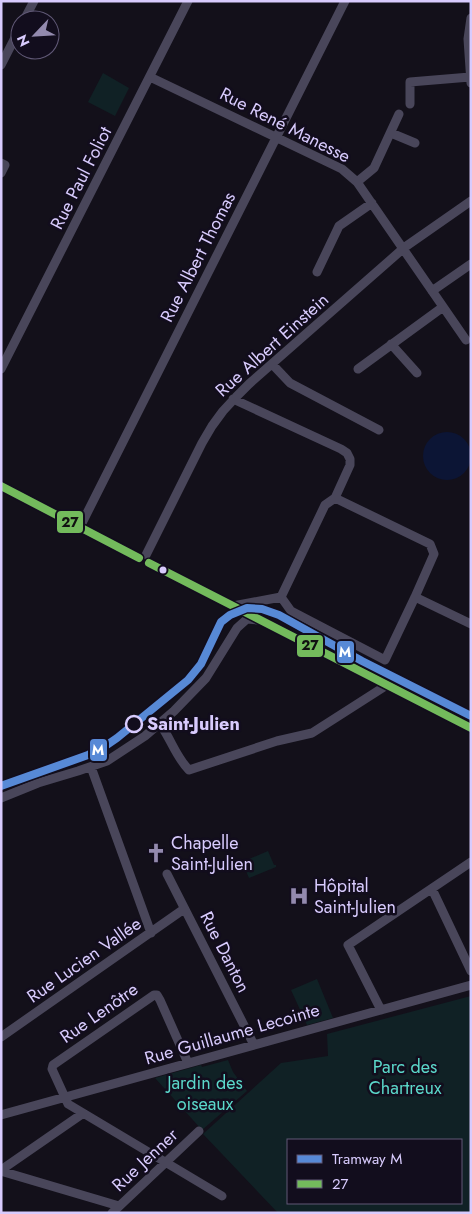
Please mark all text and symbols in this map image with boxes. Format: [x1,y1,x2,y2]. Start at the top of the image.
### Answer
north arrow [10,10,60,60]
text: N [12,31,35,50]
street label: Rue René Manesse [215,81,355,169]
street label: Rue Paul Foliot [44,121,118,234]
street label: Rue Albert Thomas [154,187,242,327]
street label: Rue Albert Einstein [210,287,334,403]
line badge: 27 [56,510,84,534]
text: 27 [61,512,79,532]
unlabelled marker [158,565,168,575]
line badge: 27 [296,634,324,658]
text: 27 [301,635,319,655]
line badge: M [336,640,355,664]
text: M [339,642,351,662]
place label: Saint-Julien [147,711,240,737]
marker: Saint-Julien [125,715,143,733]
line badge: M [89,738,108,762]
text: M [92,740,104,760]
place label: Chapelle Saint-Julien [171,830,253,877]
church icon: Chapelle Saint-Julien [145,842,167,864]
place label: Hôpital Saint-Julien [314,873,396,920]
hospital icon: Hôpital Saint-Julien [288,885,310,907]
street label: Rue Danton [193,907,257,997]
street label: Rue Lucien Vallée [22,911,146,1009]
street label: Rue Lenôtre [55,976,143,1050]
street label: Rue Guillaume Lecointe [141,997,323,1071]
park label: Parc des Chartreux [368,1054,442,1101]
park label: Jardin des oiseaux [165,1070,243,1117]
street label: Rue Jenner [106,1122,185,1198]
legend [287,1139,462,1204]
text: Tramway M [332,1148,402,1170]
text: 27 [332,1173,349,1195]

